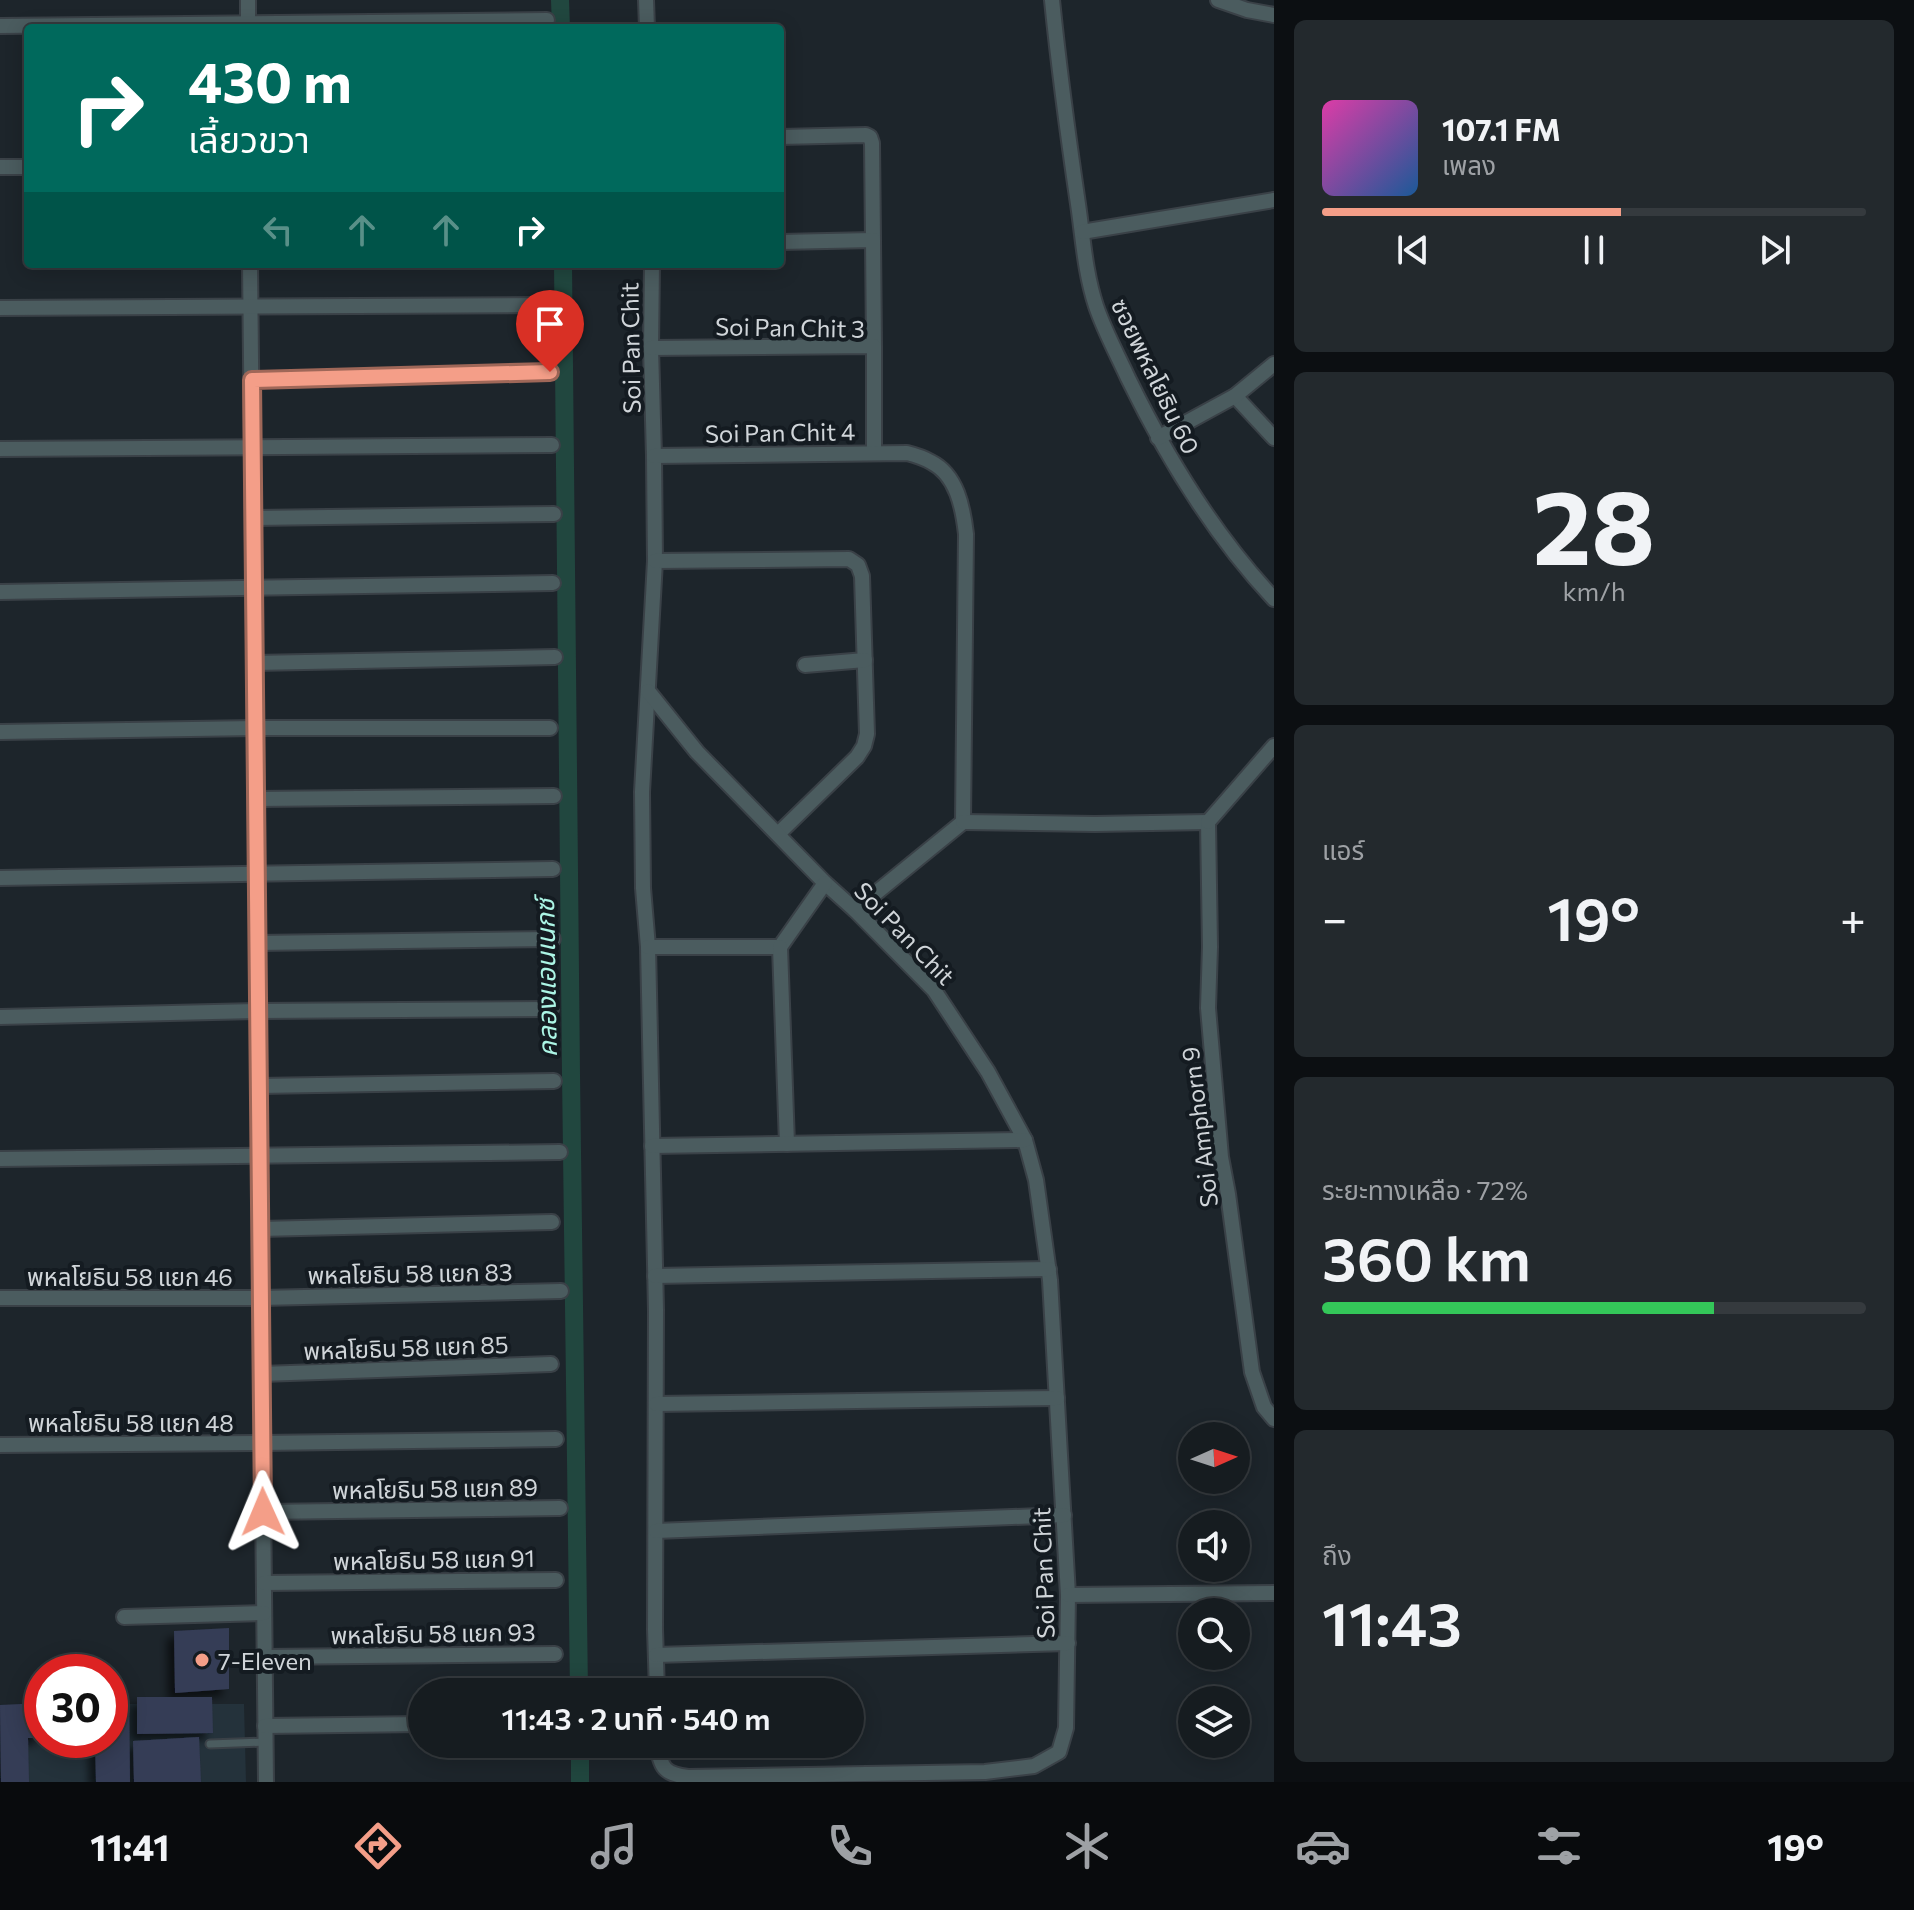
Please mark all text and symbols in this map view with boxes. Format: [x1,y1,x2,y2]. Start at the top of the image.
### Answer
text: 430 m [188,46,352,115]
icon: right [56,56,160,160]
text: 107.1 FM [1442,110,1561,147]
text: เลี้ยวขวา [188,116,310,160]
text: เพลง [1442,149,1496,180]
icon: left [256,208,300,252]
icon: ahead [340,208,384,252]
icon: ahead [424,208,468,252]
icon: right [508,208,552,252]
icon: previous [1391,228,1435,272]
icon: pause [1572,228,1616,272]
icon: next [1753,228,1797,272]
street label: Soi Pan Chit [614,282,646,414]
pin [516,290,584,372]
street label: ซอยพหลโยธิน 60 [1106,294,1206,458]
icon: arrive [528,302,572,346]
street label: Soi Pan Chit 3 [715,311,865,343]
street label: Soi Pan Chit 4 [705,416,855,448]
text: 28 [1533,459,1655,586]
text: km/h [1562,575,1626,606]
text: แอร์ [1322,834,1364,865]
street label: Soi Pan Chit [849,876,961,990]
text: 19° [1547,880,1640,953]
text: − [1322,890,1347,944]
text: + [1840,890,1866,944]
water label: คลองแอนเนกซ์ [528,893,562,1058]
street label: Soi Amphorn 9 [1175,1045,1223,1209]
text: ระยะทางเหลือ · 72% [1322,1174,1528,1205]
text: 360 km [1322,1220,1531,1293]
street label: พหลโยธิน 58 แยก 83 [307,1257,513,1289]
street label: พหลโยธิน 58 แยก 46 [27,1262,233,1291]
street label: พหลโยธิน 58 แยก 85 [303,1329,509,1365]
street label: พหลโยธิน 58 แยก 48 [28,1408,234,1437]
north arrow [1178,1422,1250,1494]
map controls [1178,1422,1250,1758]
position arrow [221,1470,305,1554]
street label: พหลโยธิน 58 แยก 89 [332,1472,538,1504]
street label: Soi Pan Chit [1026,1507,1060,1639]
button: sound [1178,1510,1250,1582]
text: ถึง [1322,1539,1352,1570]
street label: พหลโยธิน 58 แยก 91 [333,1543,535,1575]
text: 11:43 [1322,1585,1462,1658]
button: search [1178,1598,1250,1670]
street label: พหลโยธิน 58 แยก 93 [330,1617,536,1649]
place label: 7-Eleven [218,1646,312,1675]
marker: 7-Eleven [193,1651,211,1669]
speed limit sign: 30 [24,1654,128,1758]
button: layers [1178,1686,1250,1758]
text: 11:43 · 2 นาที · 540 m [502,1699,770,1736]
icon: directions [350,1818,406,1874]
icon: music [586,1818,642,1874]
icon: phone [822,1818,878,1874]
icon: climate [1059,1818,1115,1874]
icon: car [1295,1818,1351,1874]
icon: filters [1531,1818,1587,1874]
text: 11:41 [90,1824,170,1868]
text: 19° [1767,1824,1824,1868]

